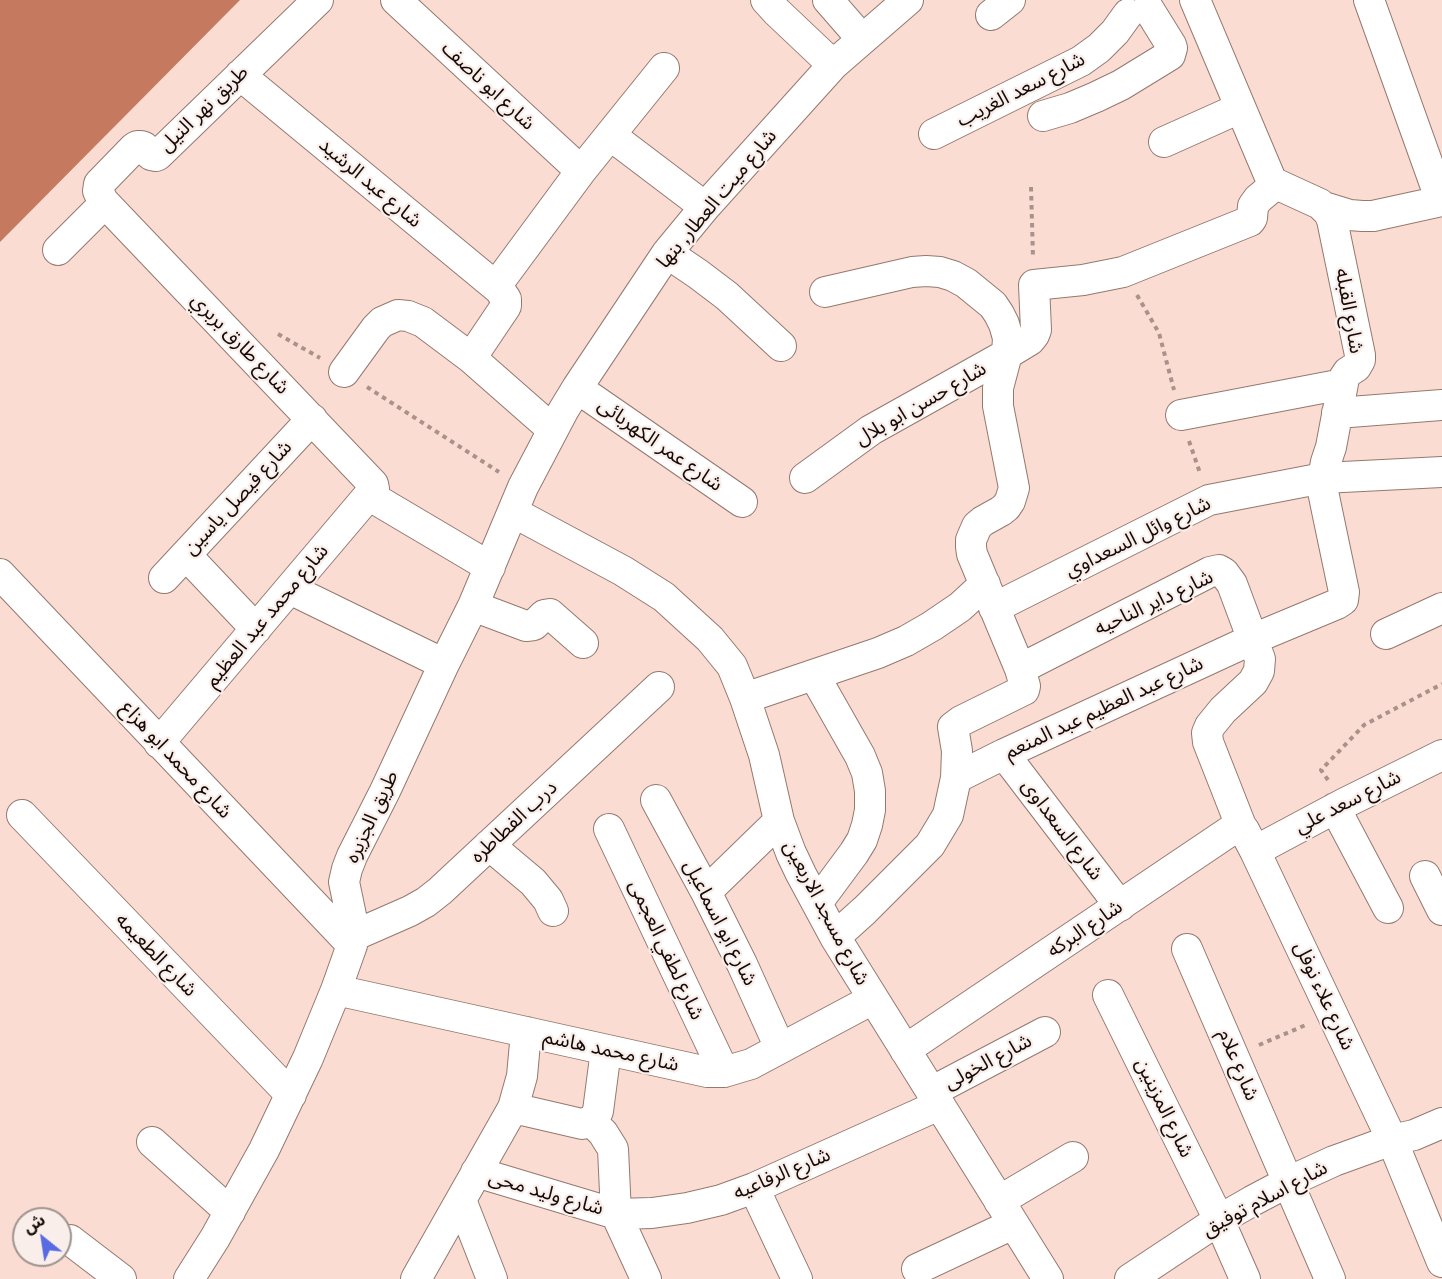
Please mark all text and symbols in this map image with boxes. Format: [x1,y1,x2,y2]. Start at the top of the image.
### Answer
street label: شارع ابو ناصف [436,37,540,135]
street label: شارع سعد الغريب [953,47,1089,133]
street label: طريق نهر النيل [154,61,254,157]
street label: شارع ميت العطار, بنها [652,125,782,273]
street label: شارع عبد الرشيد [314,133,426,233]
street label: شارع القبله [1330,267,1368,355]
street label: شارع طارق بربري [186,288,294,400]
street label: شارع حسن ابو بلال [851,357,991,451]
street label: شارع عمر الكهربائى [593,393,727,497]
street label: شارع فيصل ياسين [179,436,297,560]
street label: شارع وائل السعداوي [1061,491,1215,583]
street label: شارع محمد عبد العظيم [200,540,334,692]
street label: شارع داير الناحيه [1091,565,1217,641]
street label: شارع عبد العظيم عبد المنعم [1001,651,1207,765]
street label: شارع محمد ابو هزاع [115,696,237,824]
street label: شارع سعد علي [1291,765,1405,839]
street label: طريق الجزيره [340,767,404,867]
street label: شارع السعداوى [1016,775,1108,885]
street label: درب الفطاطره [466,776,562,868]
street label: شارع مسجد الاربعين [778,837,874,989]
street label: شارع ابو اسماعيل [678,856,762,990]
street label: شارع لطفي العجمى [623,876,709,1024]
street label: شارع البركه [1043,895,1127,963]
street label: شارع الطعيمه [110,908,202,1002]
street label: شارع علاء نوفل [1288,938,1360,1054]
street label: شارع محمد هاشم [541,1025,681,1077]
street label: شارع علام [1212,1026,1264,1104]
street label: شارع الخولى [940,1029,1036,1095]
street label: شارع المزينين [1130,1054,1198,1162]
street label: شارع الرفاعيه [730,1143,834,1205]
street label: شارع اسلام توفيق [1198,1156,1332,1242]
street label: شارع وليد محى [486,1165,606,1221]
north arrow [12,1207,72,1267]
text: ش [20,1209,48,1237]

